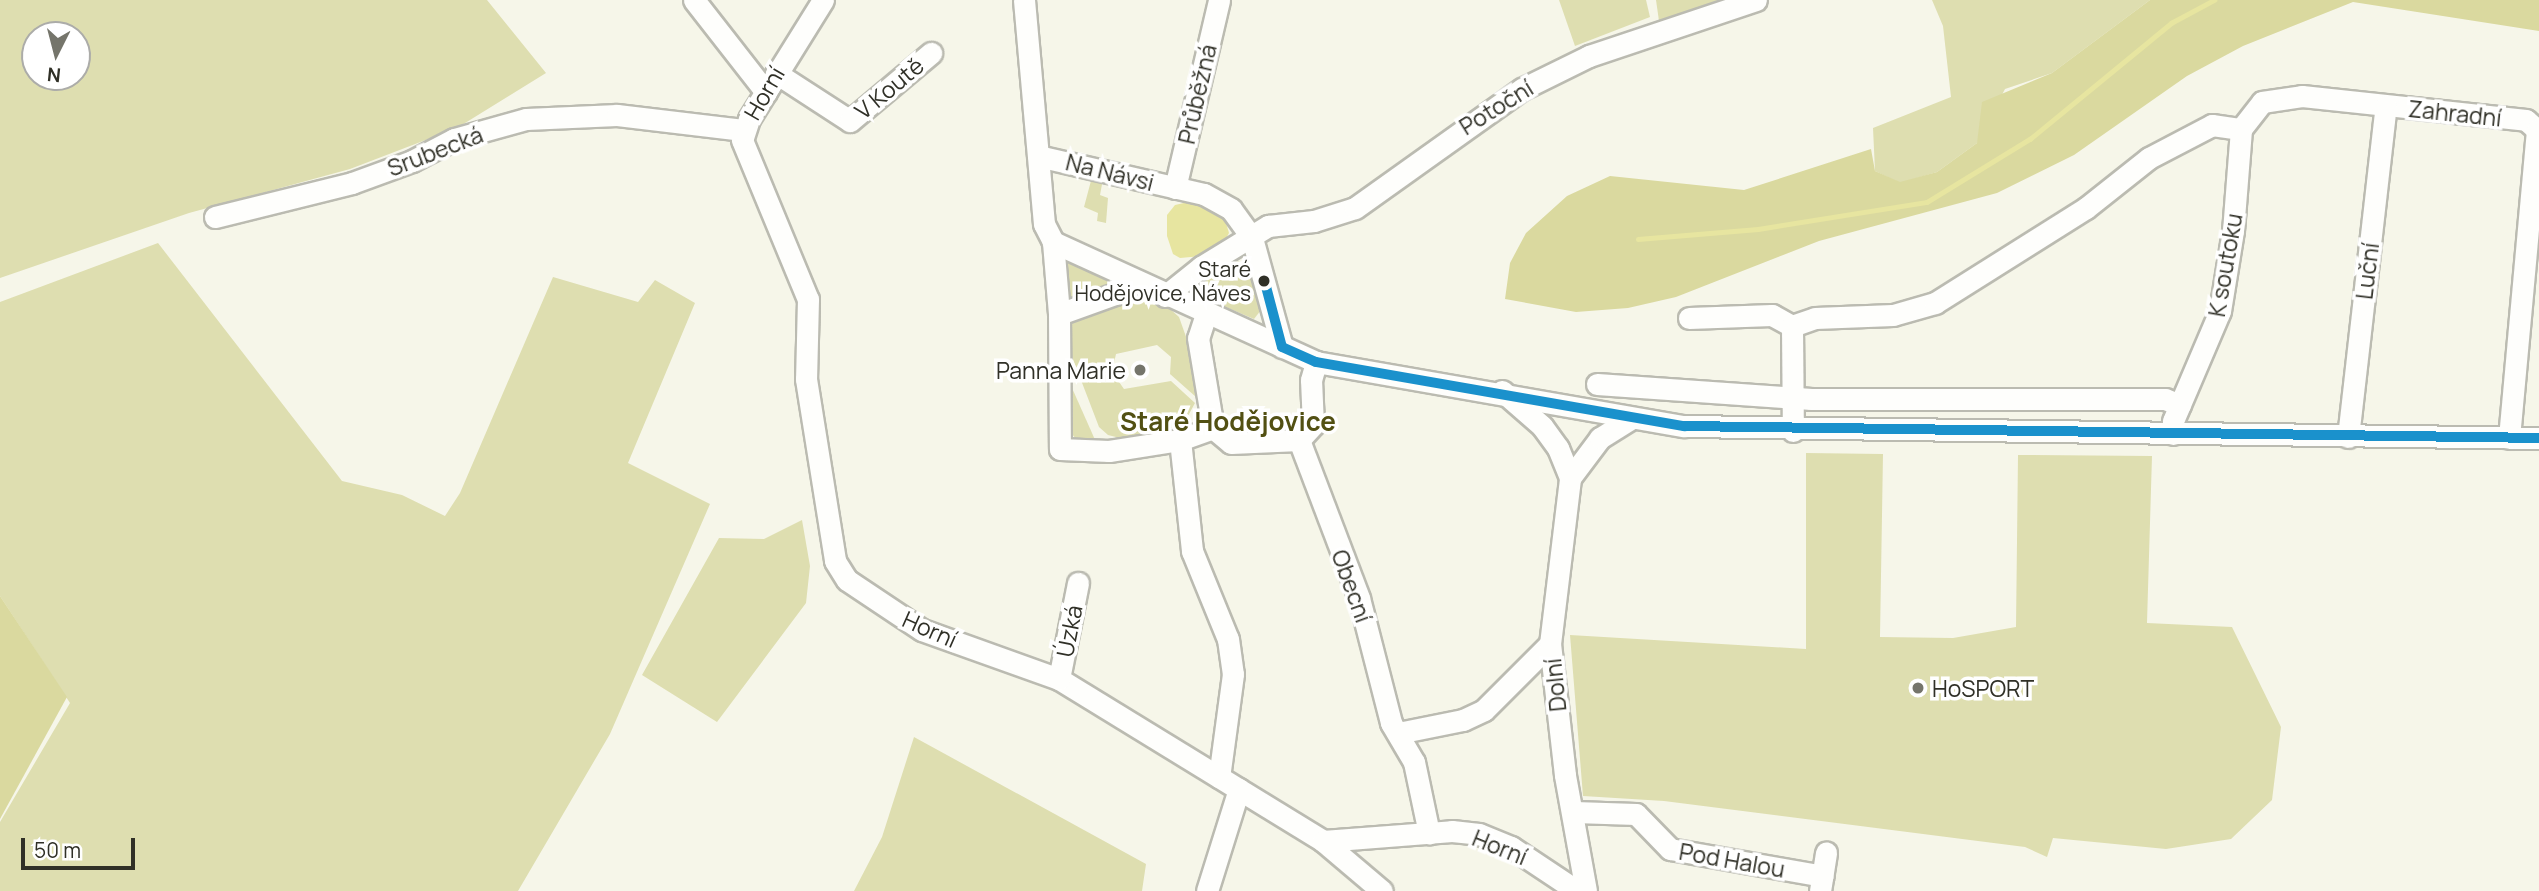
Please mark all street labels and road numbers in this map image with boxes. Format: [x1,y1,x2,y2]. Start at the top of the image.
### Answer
street label: Průběžná [1172,41,1222,147]
street label: V Koutě [849,51,929,125]
street label: Horní [738,62,790,124]
street label: Potoční [1454,74,1538,140]
street label: Zahradní [2407,94,2503,132]
street label: Srubecká [383,120,487,182]
street label: Na Návsi [1063,148,1157,196]
street label: K soutoku [2202,211,2248,319]
street label: Luční [2350,241,2384,301]
street label: Obecní [1326,546,1378,626]
street label: Úzká [1050,603,1088,659]
street label: Horní [899,605,961,653]
street label: Dolní [1538,657,1572,713]
street label: Horní [1469,824,1531,870]
street label: Pod Halou [1677,837,1787,883]

